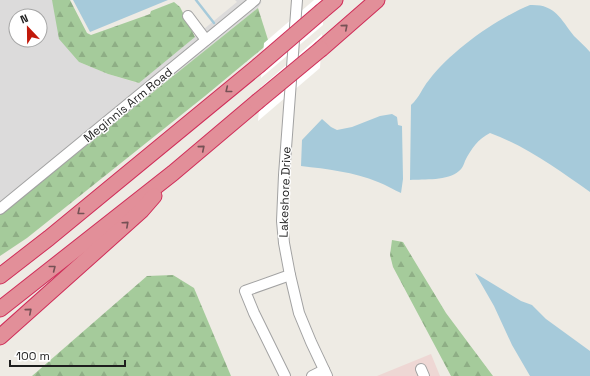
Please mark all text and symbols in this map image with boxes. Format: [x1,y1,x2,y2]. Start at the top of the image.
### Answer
north arrow [8,8,48,48]
text: N [18,11,30,27]
one-way arrow [341,25,348,32]
street label: Meginnis Arm Road [80,64,176,146]
one-way arrow [226,86,233,93]
one-way arrow [198,145,205,152]
street label: Lakeshore Drive [275,146,295,238]
one-way arrow [77,208,84,215]
one-way arrow [121,222,129,229]
one-way arrow [48,265,55,272]
one-way arrow [24,308,32,316]
scale bar [10,342,125,368]
text: 100 m [16,348,50,364]

